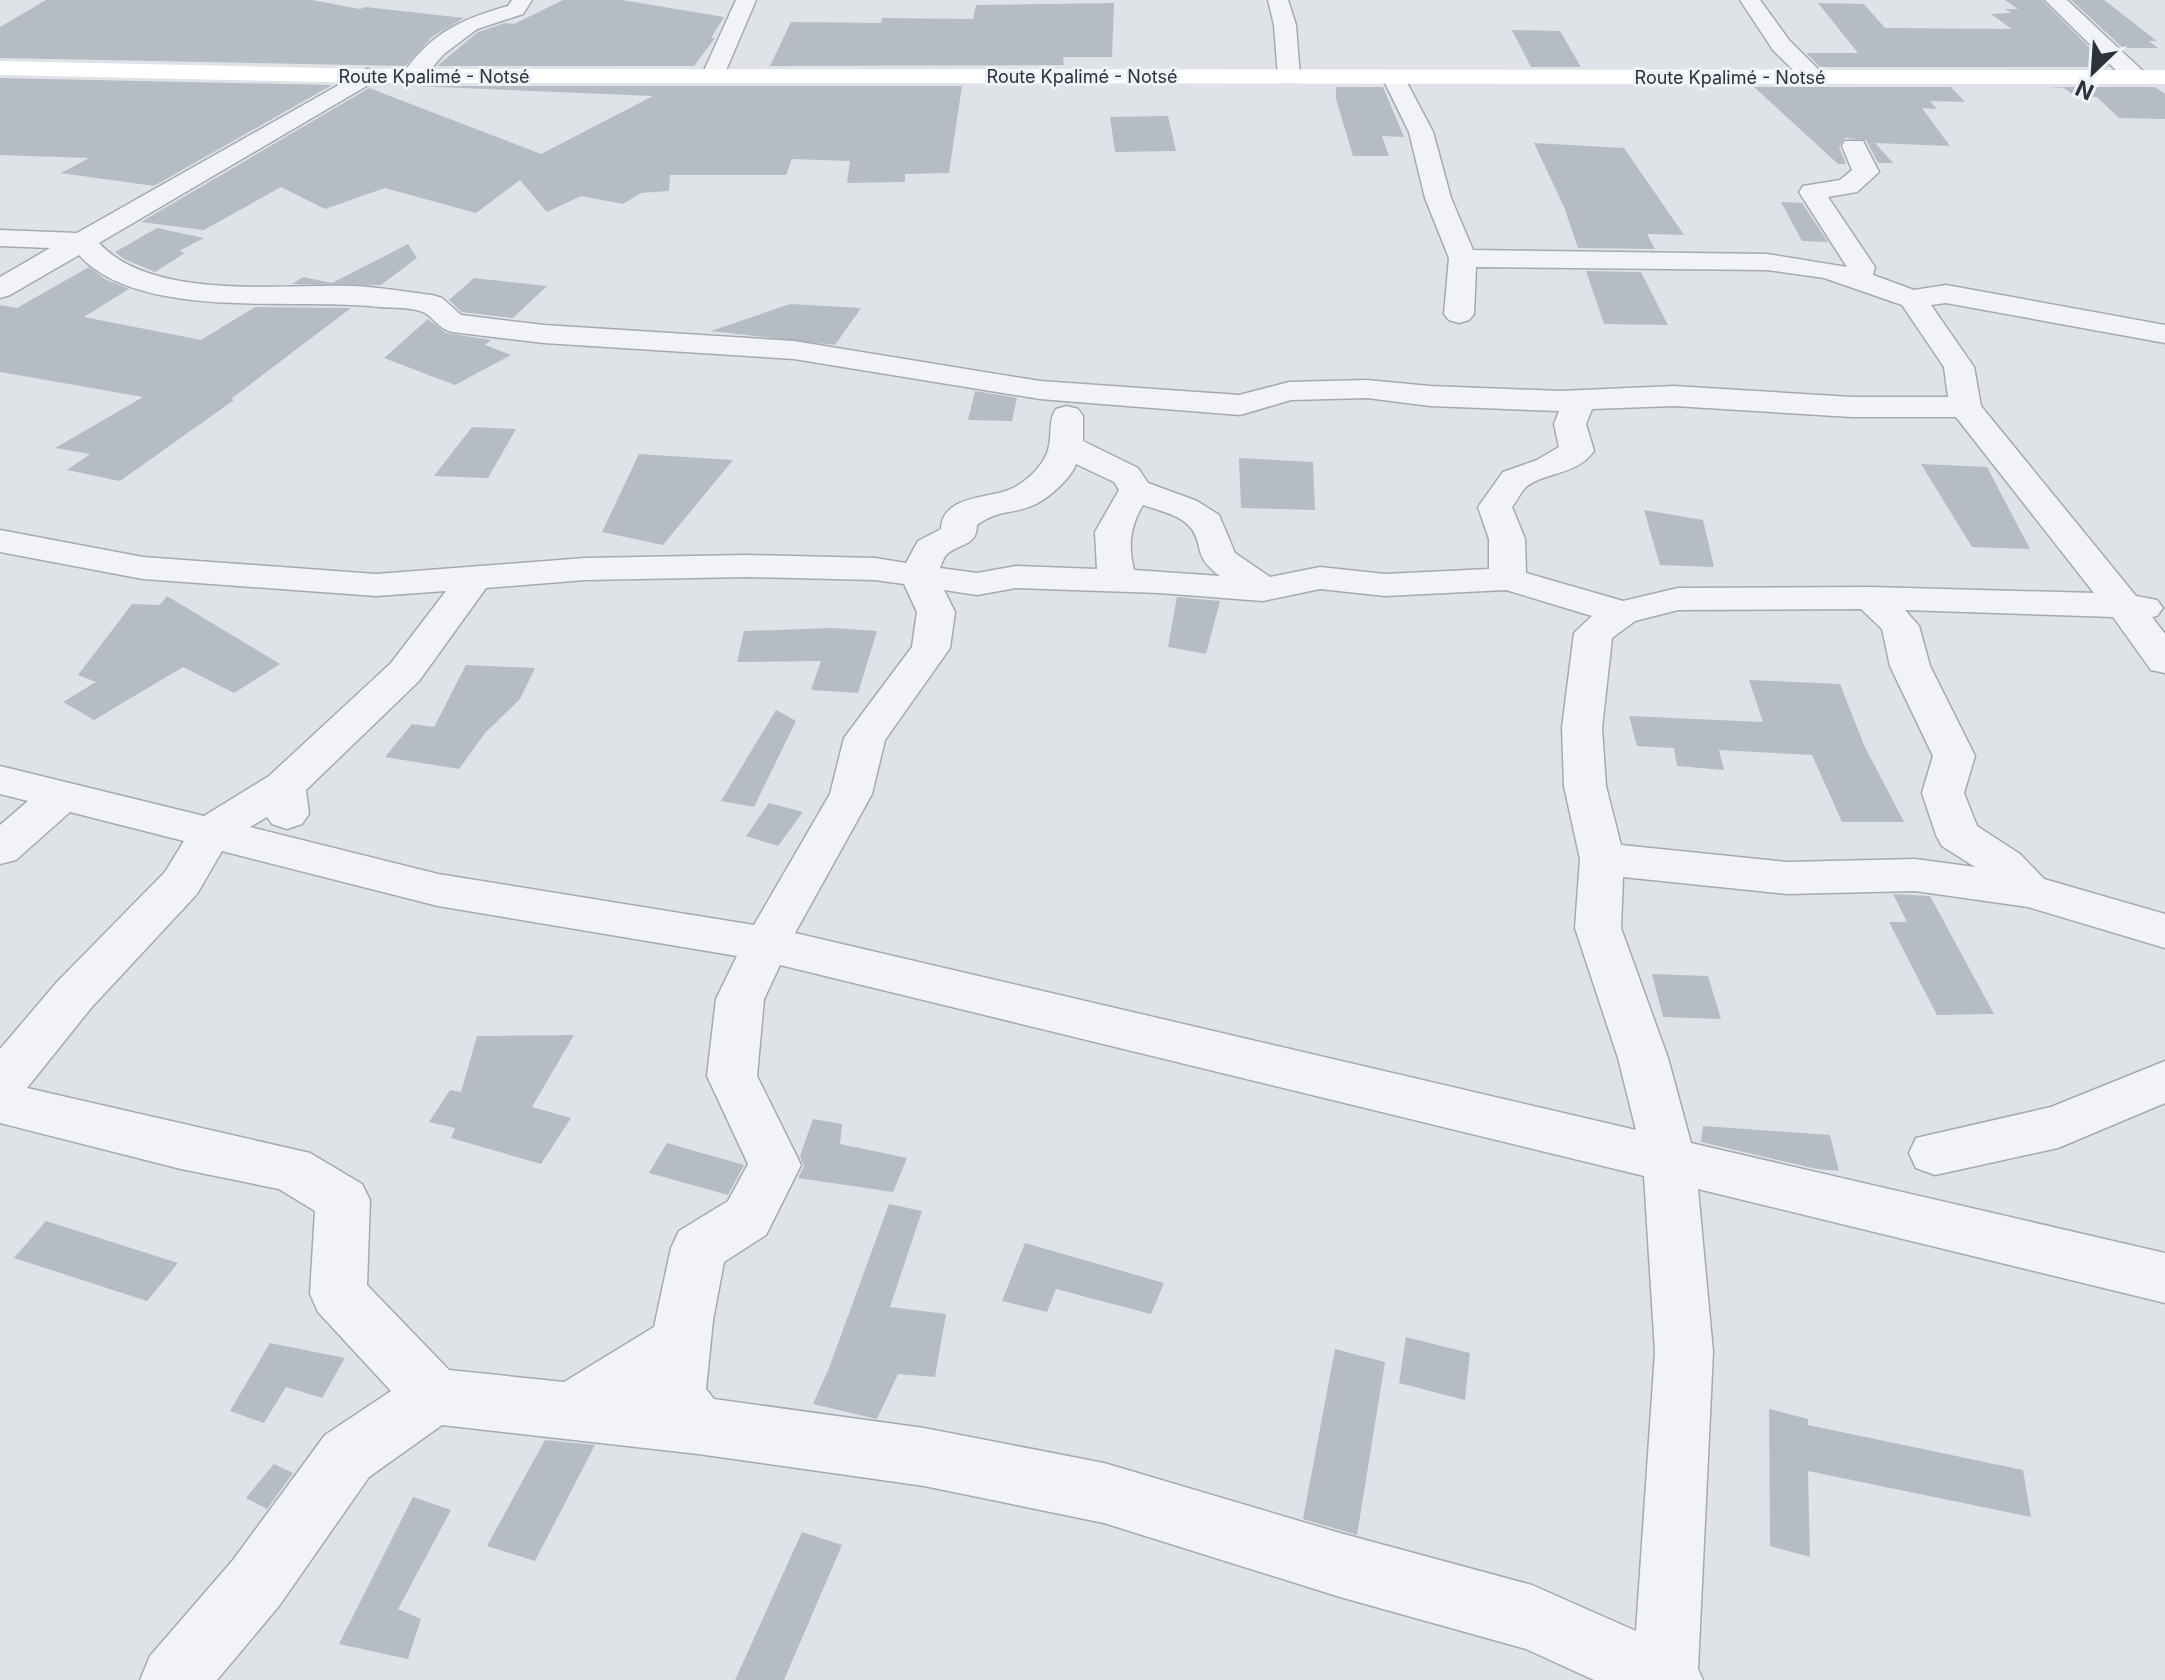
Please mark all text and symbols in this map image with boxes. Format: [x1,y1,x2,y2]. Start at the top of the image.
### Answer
north arrow [2053,32,2133,112]
street label: Route Kpalimé - Notsé [339,66,529,87]
street label: Route Kpalimé - Notsé [987,66,1177,87]
street label: Route Kpalimé - Notsé [1635,67,1825,88]
text: N [2071,75,2098,105]

